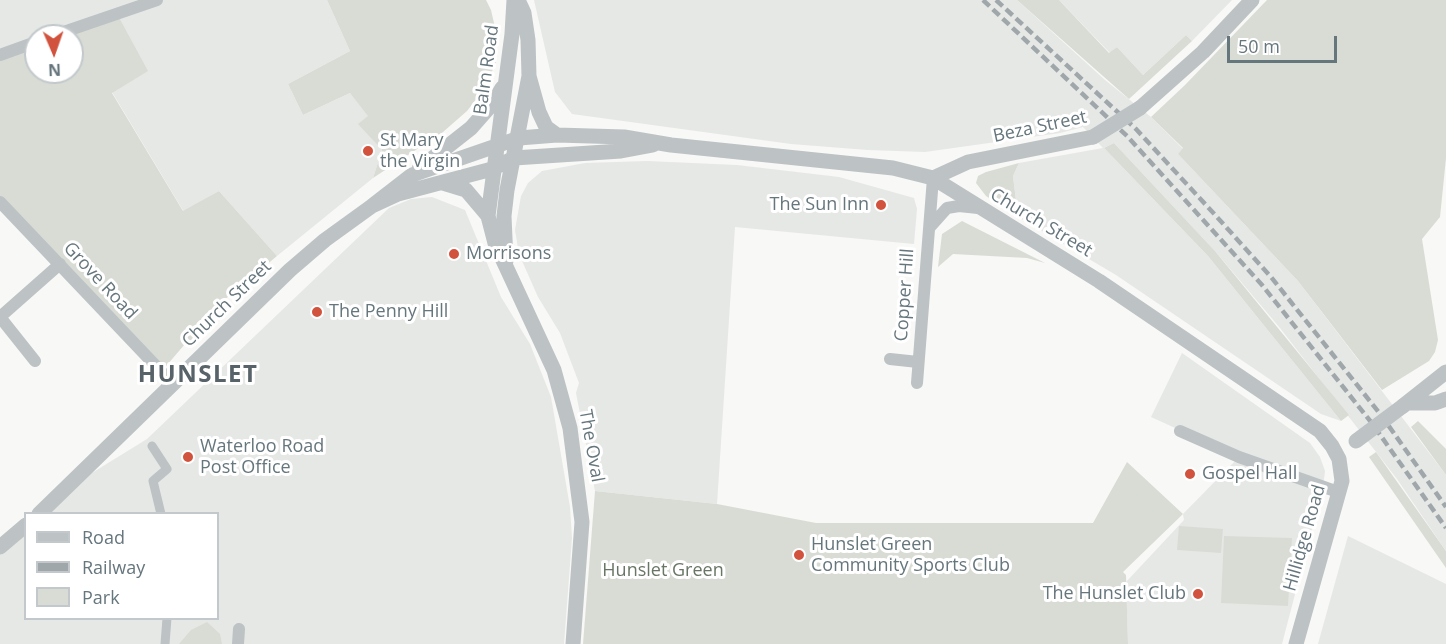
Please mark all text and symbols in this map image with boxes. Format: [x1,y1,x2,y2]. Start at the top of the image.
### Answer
north arrow [24,24,84,84]
street label: Balm Road [470,24,504,116]
scale bar [1230,24,1340,62]
text: 50 m [1238,34,1280,58]
text: N [48,59,61,81]
street label: Beza Street [991,107,1089,147]
place label: St Mary the Virgin [380,130,460,172]
marker: St Mary the Virgin [361,144,375,158]
street label: Church Street [986,184,1096,262]
place label: The Sun Inn [770,194,869,216]
marker: The Sun Inn [874,198,888,212]
street label: Grove Road [59,238,141,324]
place label: Morrisons [466,243,551,265]
marker: Morrisons [447,247,461,261]
street label: Copper Hill [891,248,919,342]
street label: Church Street [178,256,276,352]
place label: The Penny Hill [329,301,448,323]
marker: The Penny Hill [310,305,324,319]
district label: HUNSLET [138,361,258,389]
street label: The Oval [574,408,608,484]
place label: Waterloo Road Post Office [200,436,324,478]
marker: Waterloo Road Post Office [181,450,195,464]
place label: Gospel Hall [1202,463,1297,485]
marker: Gospel Hall [1183,467,1197,481]
street label: Hillidge Road [1279,482,1331,594]
legend [24,512,219,620]
text: Road [82,525,125,549]
place label: Hunslet Green Community Sports Club [811,534,1010,576]
marker: Hunslet Green Community Sports Club [792,548,806,562]
text: Railway [82,555,145,579]
park label: Hunslet Green [602,560,724,582]
place label: The Hunslet Club [1043,583,1186,605]
text: Park [82,585,120,609]
marker: The Hunslet Club [1191,587,1205,601]

